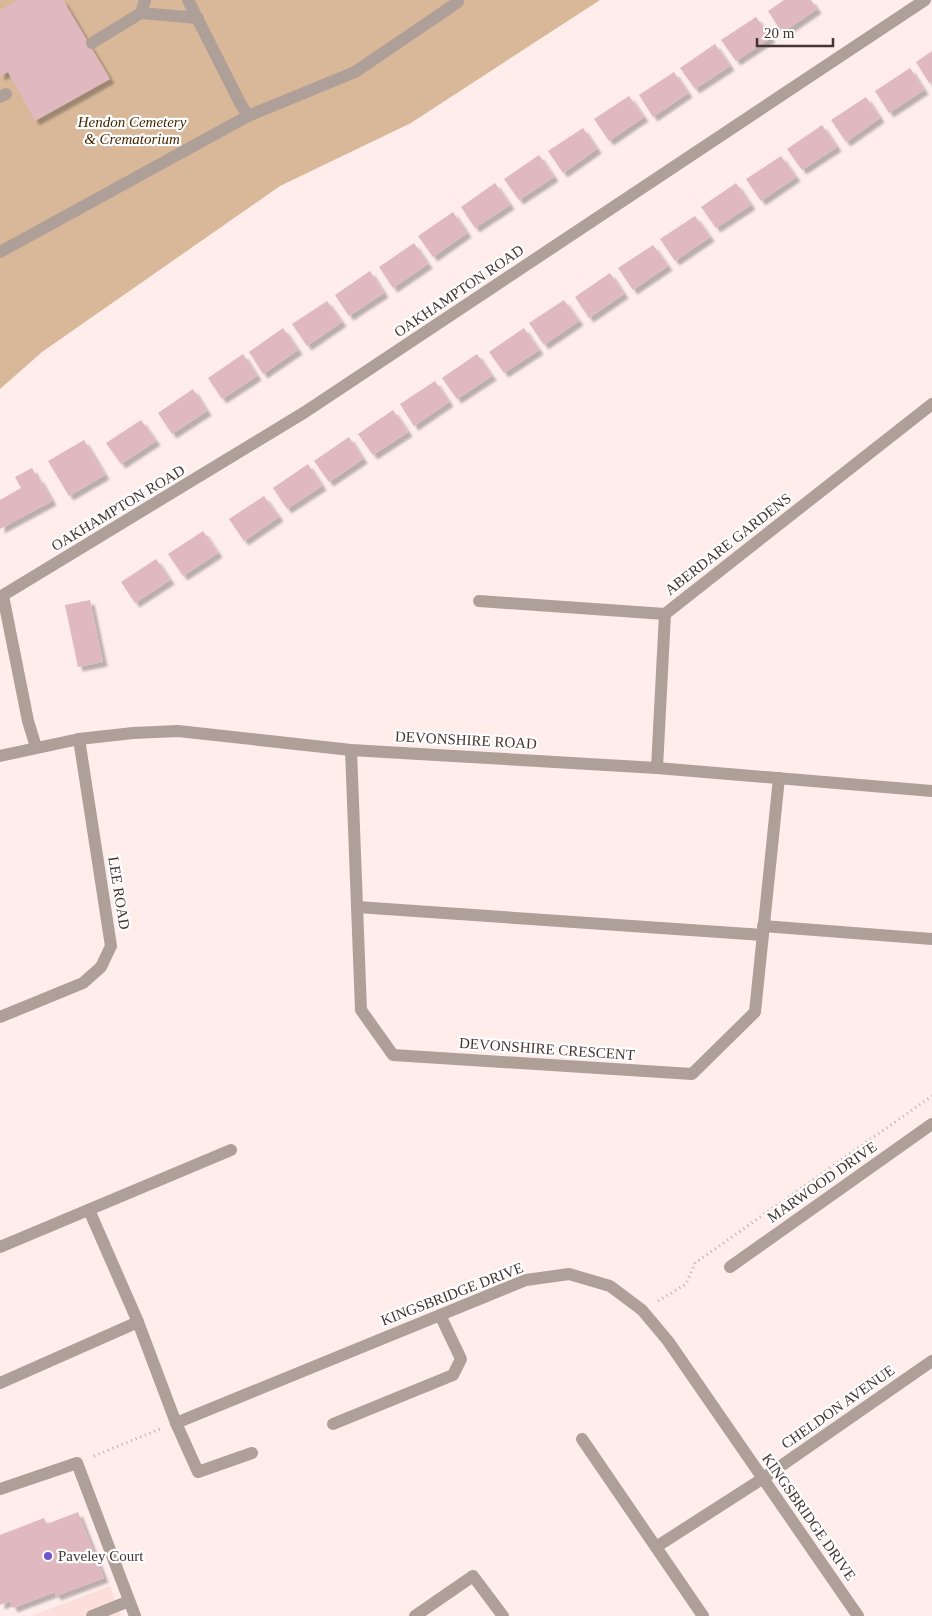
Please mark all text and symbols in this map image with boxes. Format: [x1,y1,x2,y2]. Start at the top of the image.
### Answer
scale bar [757,15,833,47]
text: 20 m [764,25,795,41]
park label: Hendon Cemetery & Crematorium [77,114,187,147]
street label: OAKHAMPTON ROAD [391,242,527,340]
street label: OAKHAMPTON ROAD [48,462,188,554]
street label: ABERDARE GARDENS [662,490,794,598]
street label: DEVONSHIRE ROAD [395,728,538,752]
street label: LEE ROAD [105,855,133,931]
street label: DEVONSHIRE CRESCENT [459,1035,635,1063]
street label: MARWOOD DRIVE [764,1138,880,1226]
street label: KINGSBRIDGE DRIVE [379,1259,525,1329]
street label: CHELDON AVENUE [778,1362,898,1452]
street label: KINGSBRIDGE DRIVE [759,1450,859,1584]
place label: Paveley Court [58,1548,144,1564]
marker: Paveley Court [42,1550,54,1562]

